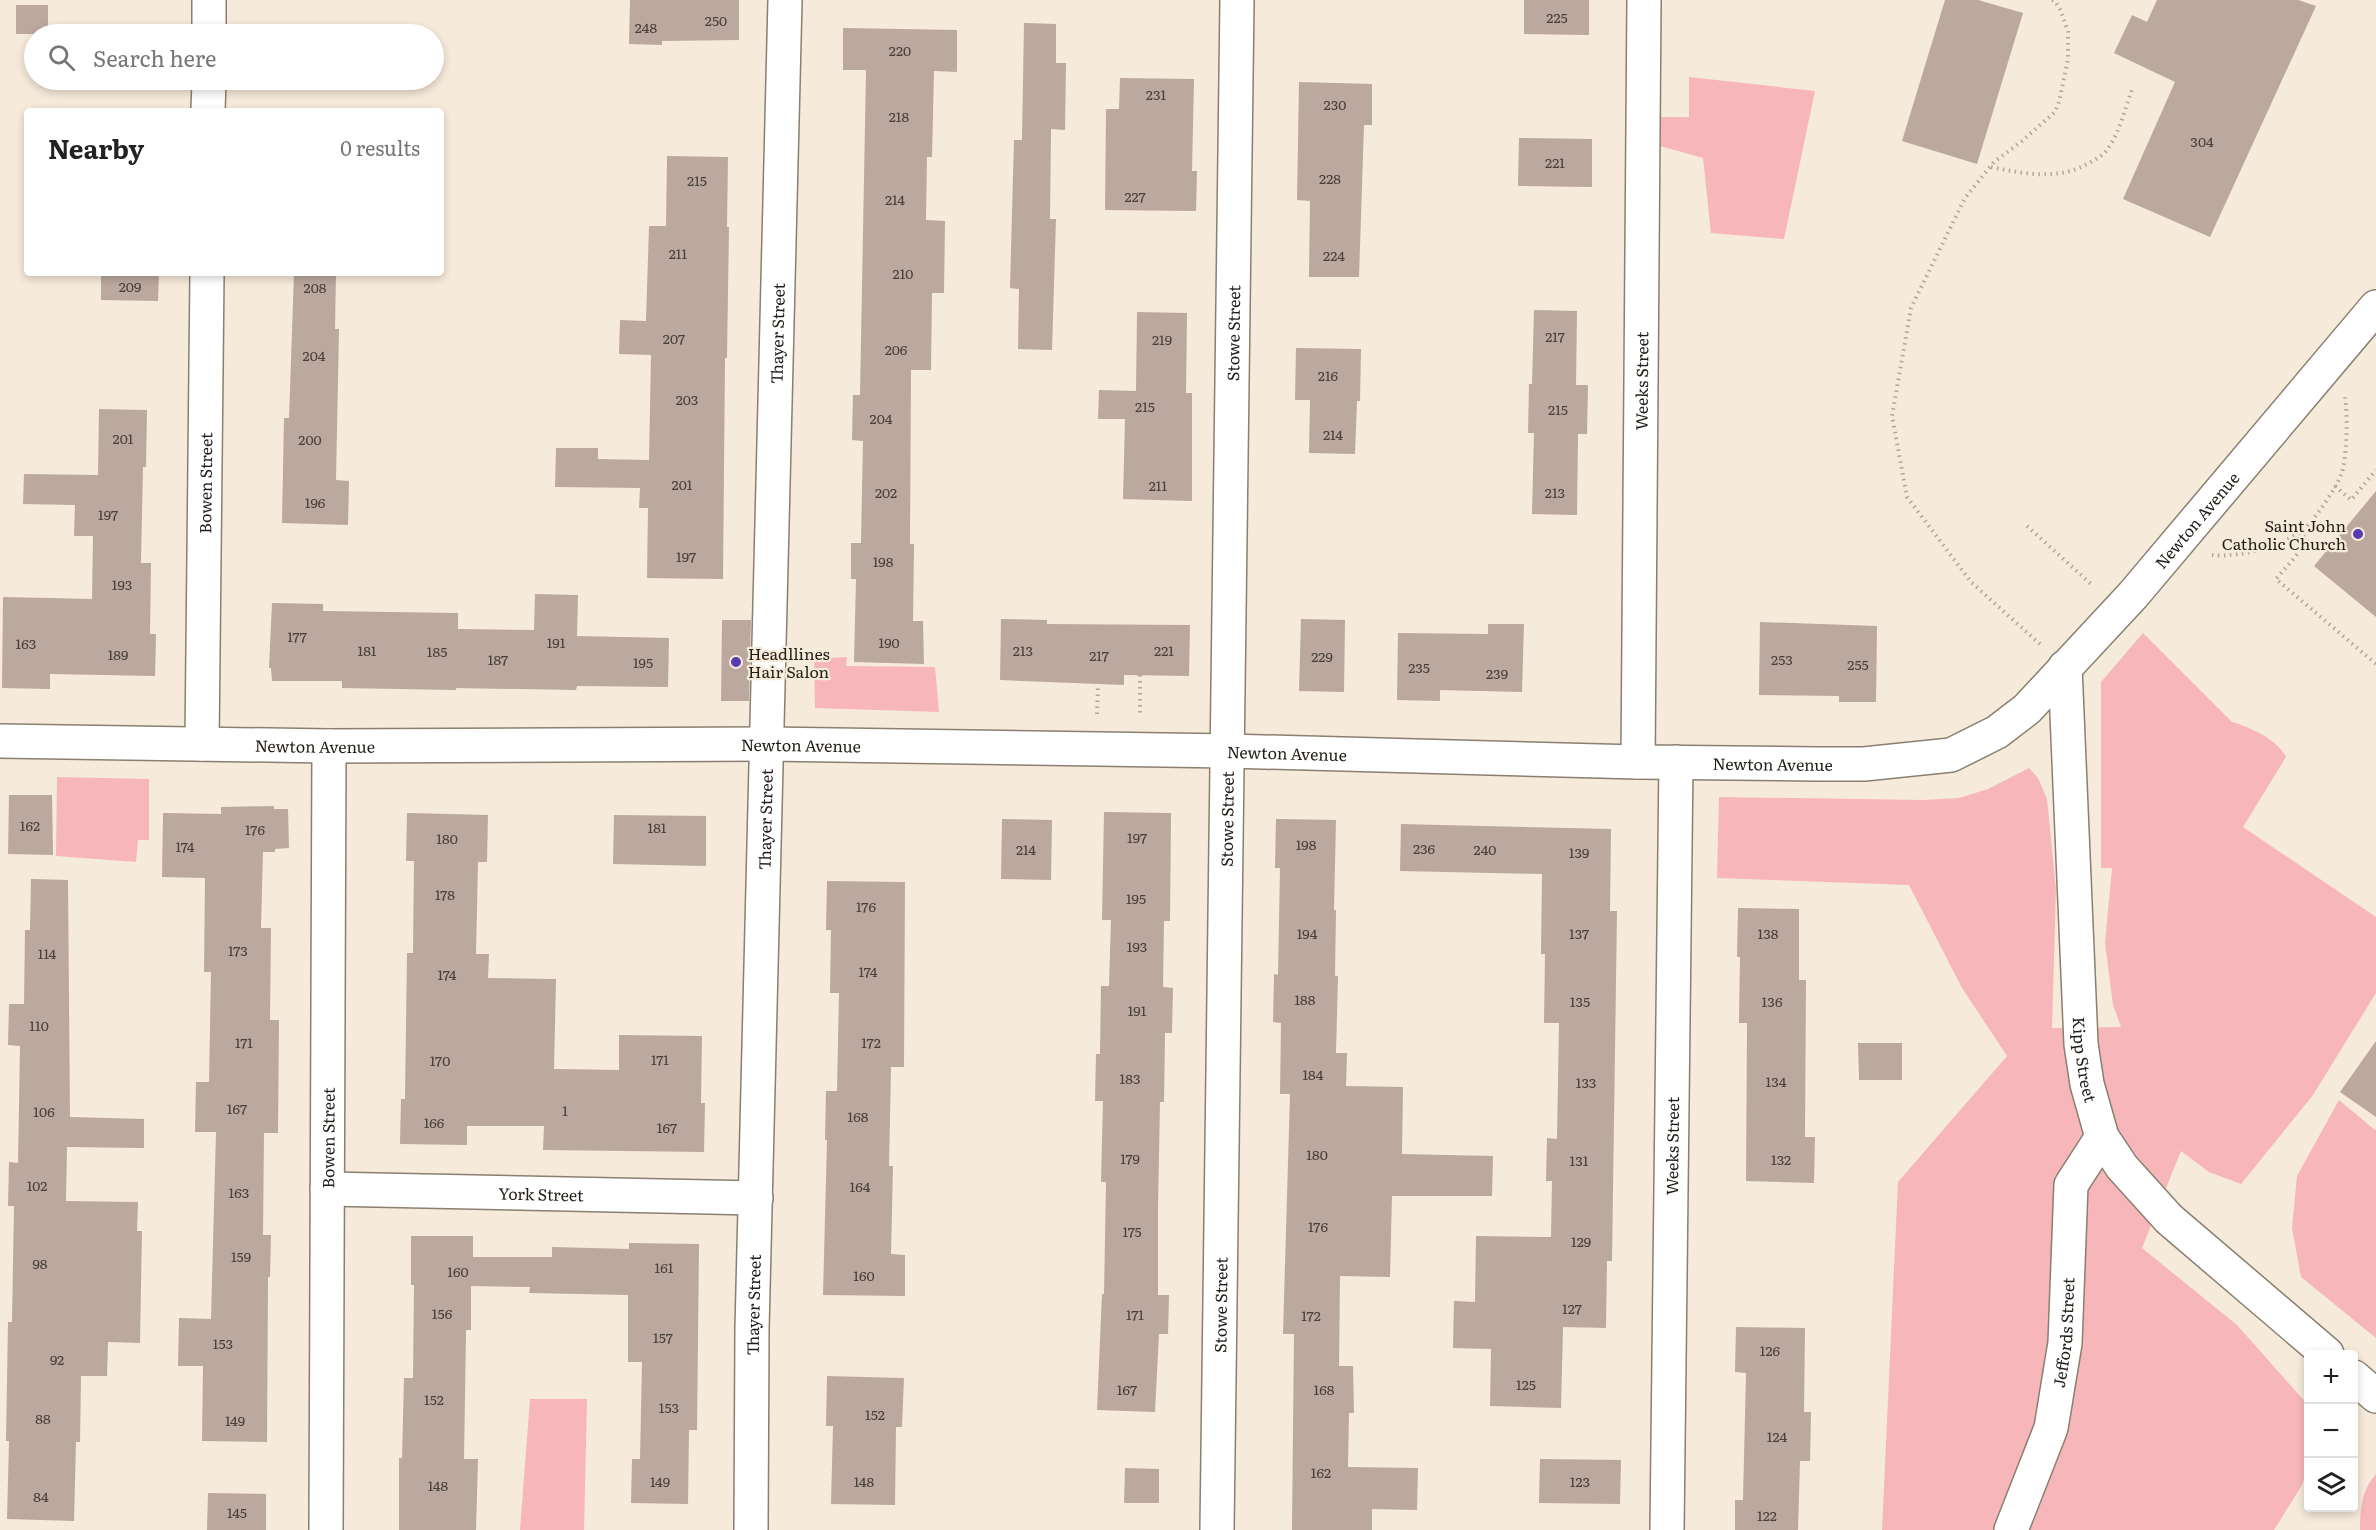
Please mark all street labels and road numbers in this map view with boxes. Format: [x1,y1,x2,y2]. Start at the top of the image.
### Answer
street label: Thayer Street [763,282,790,384]
street label: Stowe Street [1220,284,1245,381]
street label: Weeks Street [1629,331,1653,430]
street label: Bowen Street [192,432,217,534]
street label: Newton Avenue [2149,466,2244,573]
street label: Newton Avenue [741,732,861,757]
street label: Newton Avenue [255,733,375,758]
street label: Newton Avenue [1227,739,1347,766]
street label: Newton Avenue [1713,751,1833,776]
street label: Thayer Street [751,768,778,870]
street label: Stowe Street [1214,770,1239,867]
street label: Kipp Street [2068,1016,2104,1105]
street label: Bowen Street [315,1087,340,1189]
street label: Weeks Street [1659,1096,1684,1195]
street label: York Street [498,1181,584,1206]
street label: Thayer Street [740,1254,766,1356]
street label: Stowe Street [1207,1256,1233,1353]
street label: Jeffords Street [2046,1276,2080,1389]

